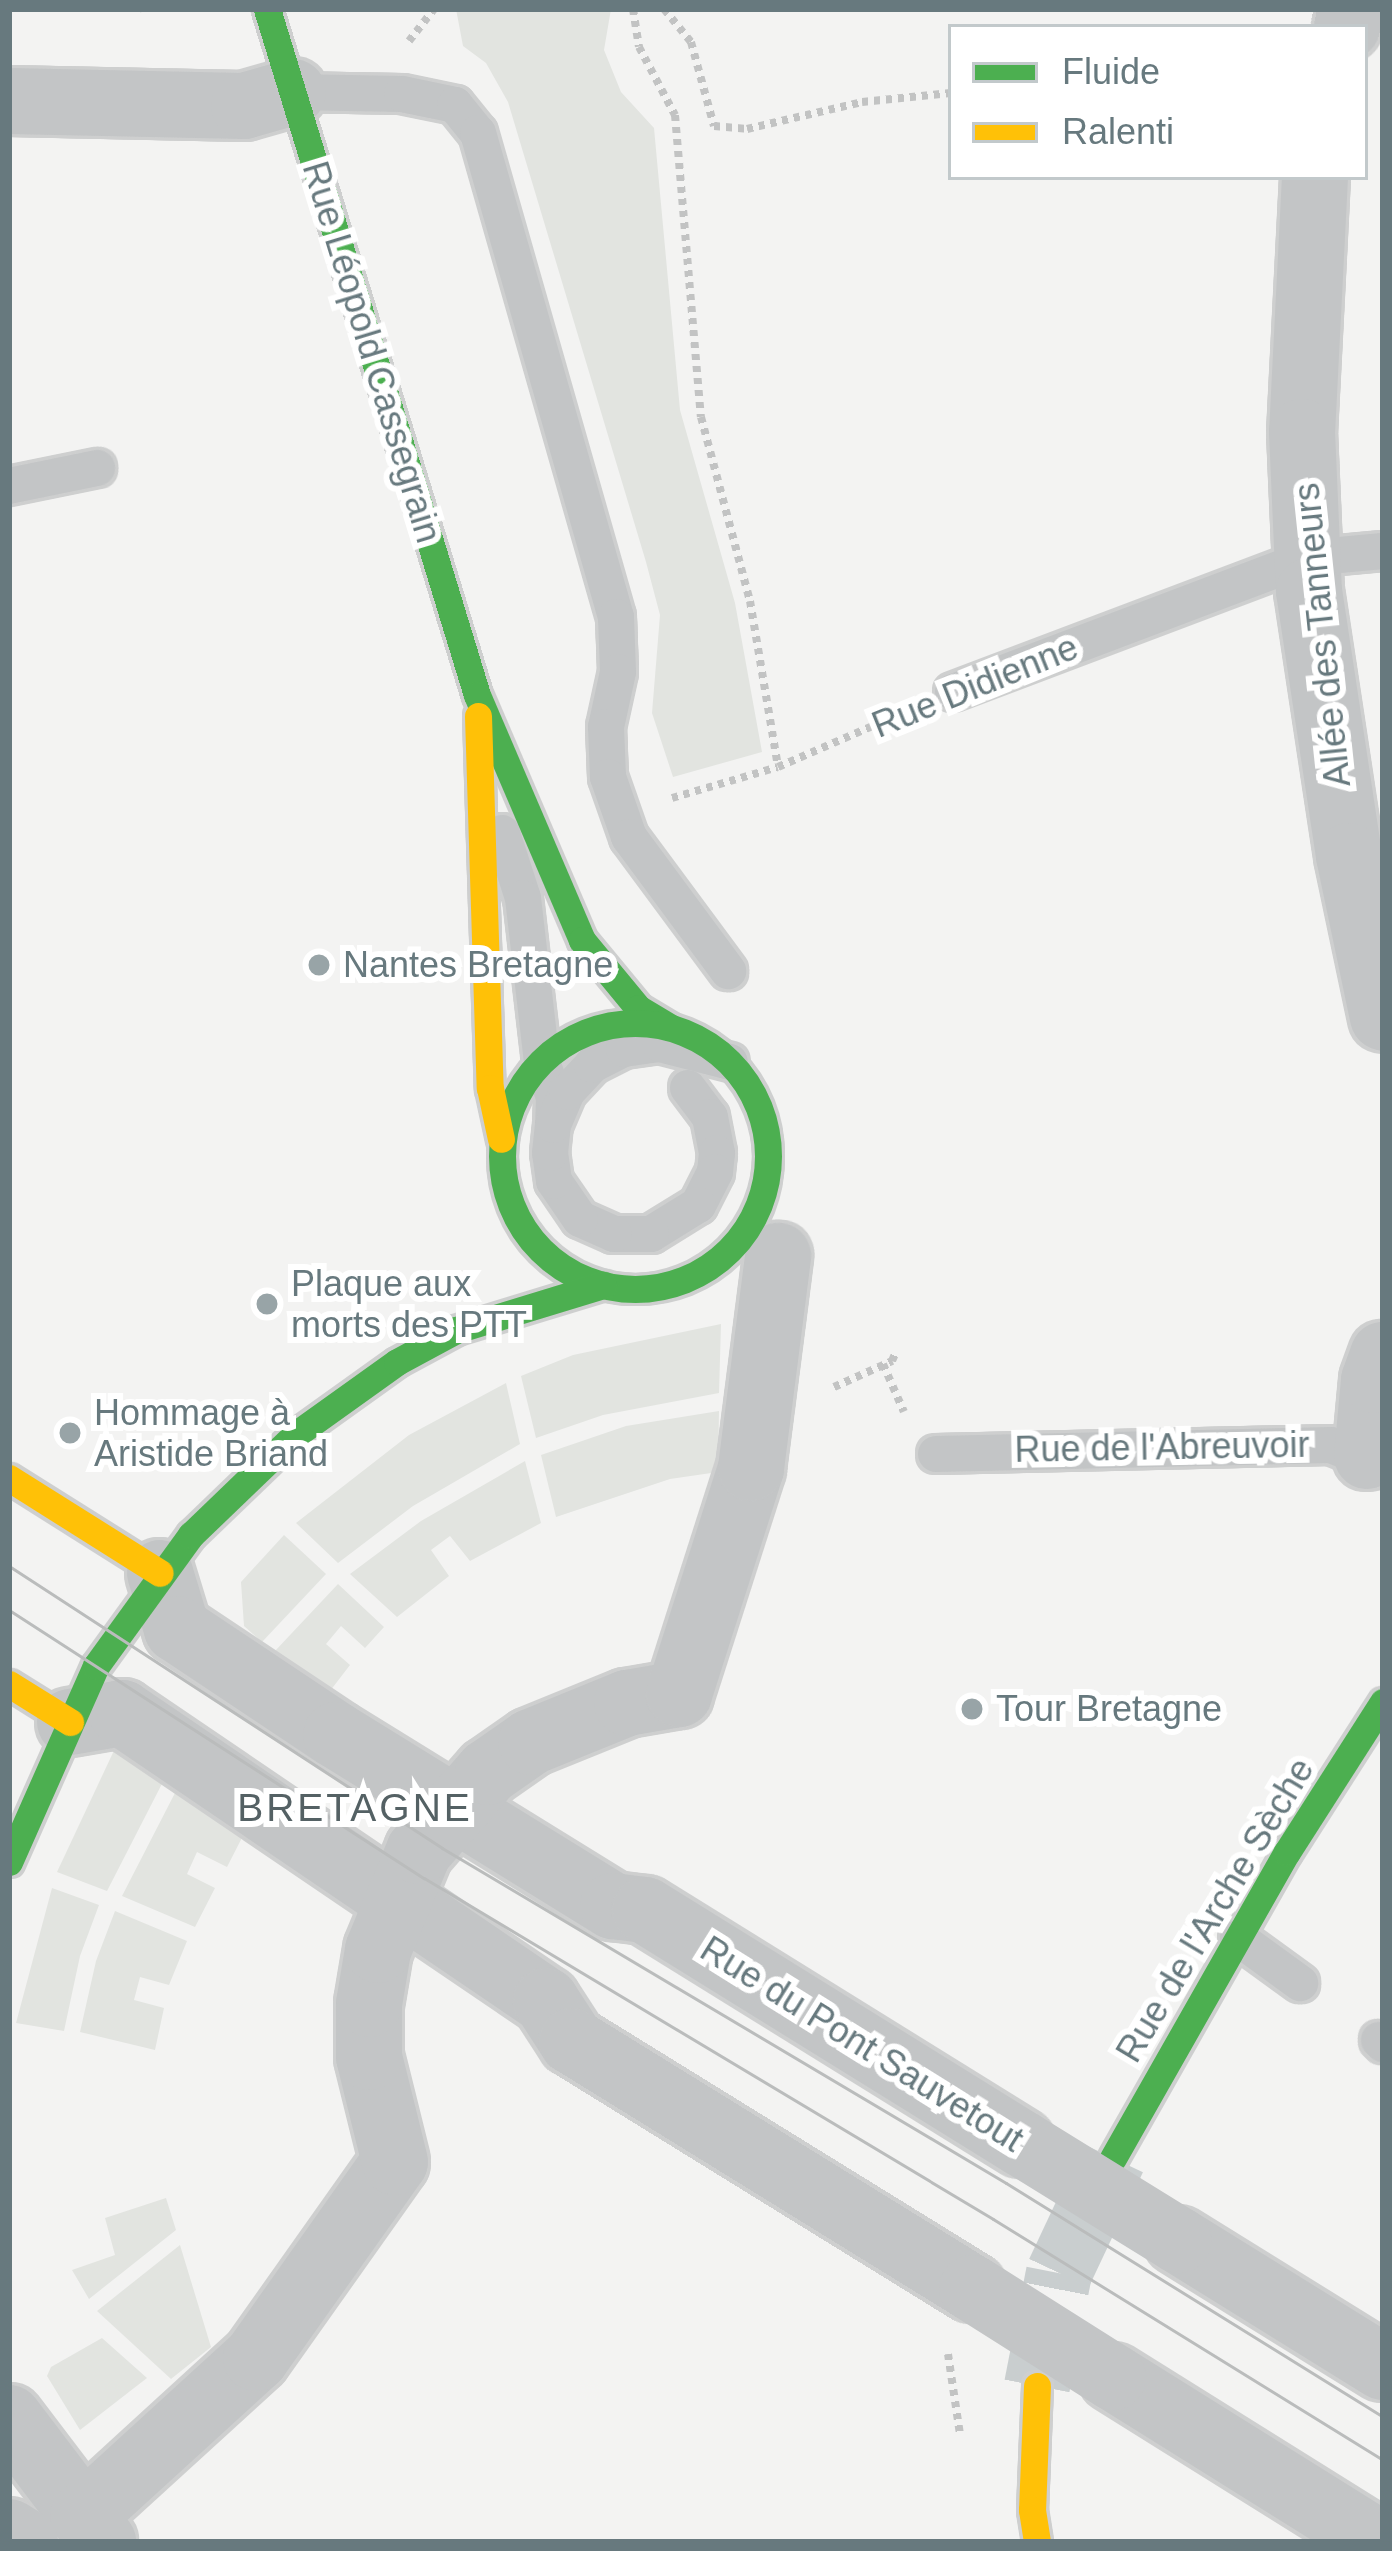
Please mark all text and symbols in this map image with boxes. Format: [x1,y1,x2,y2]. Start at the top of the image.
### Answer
legend [948,24,1368,180]
text: Fluide [1062,51,1160,92]
text: Ralenti [1062,111,1174,152]
street label: Rue Léopold Cassegrain [293,156,451,548]
street label: Allée des Tanneurs [1285,480,1359,790]
street label: Rue Didienne [866,625,1084,747]
place label: Nantes Bretagne [343,943,613,987]
marker: Nantes Bretagne [306,952,332,978]
place label: Plaque aux morts des PTT [291,1261,527,1346]
marker: Plaque aux morts des PTT [254,1291,280,1317]
place label: Hommage à Aristide Briand [94,1390,328,1475]
marker: Hommage à Aristide Briand [57,1420,83,1446]
street label: Rue de l'Abreuvoir [1014,1423,1310,1471]
place label: Tour Bretagne [996,1687,1222,1731]
marker: Tour Bretagne [959,1696,985,1722]
street label: Rue de l'Arche Sèche [1107,1750,1323,2070]
district label: BRETAGNE [237,1785,473,1831]
street label: Rue du Pont Sauvetout [693,1927,1031,2161]

